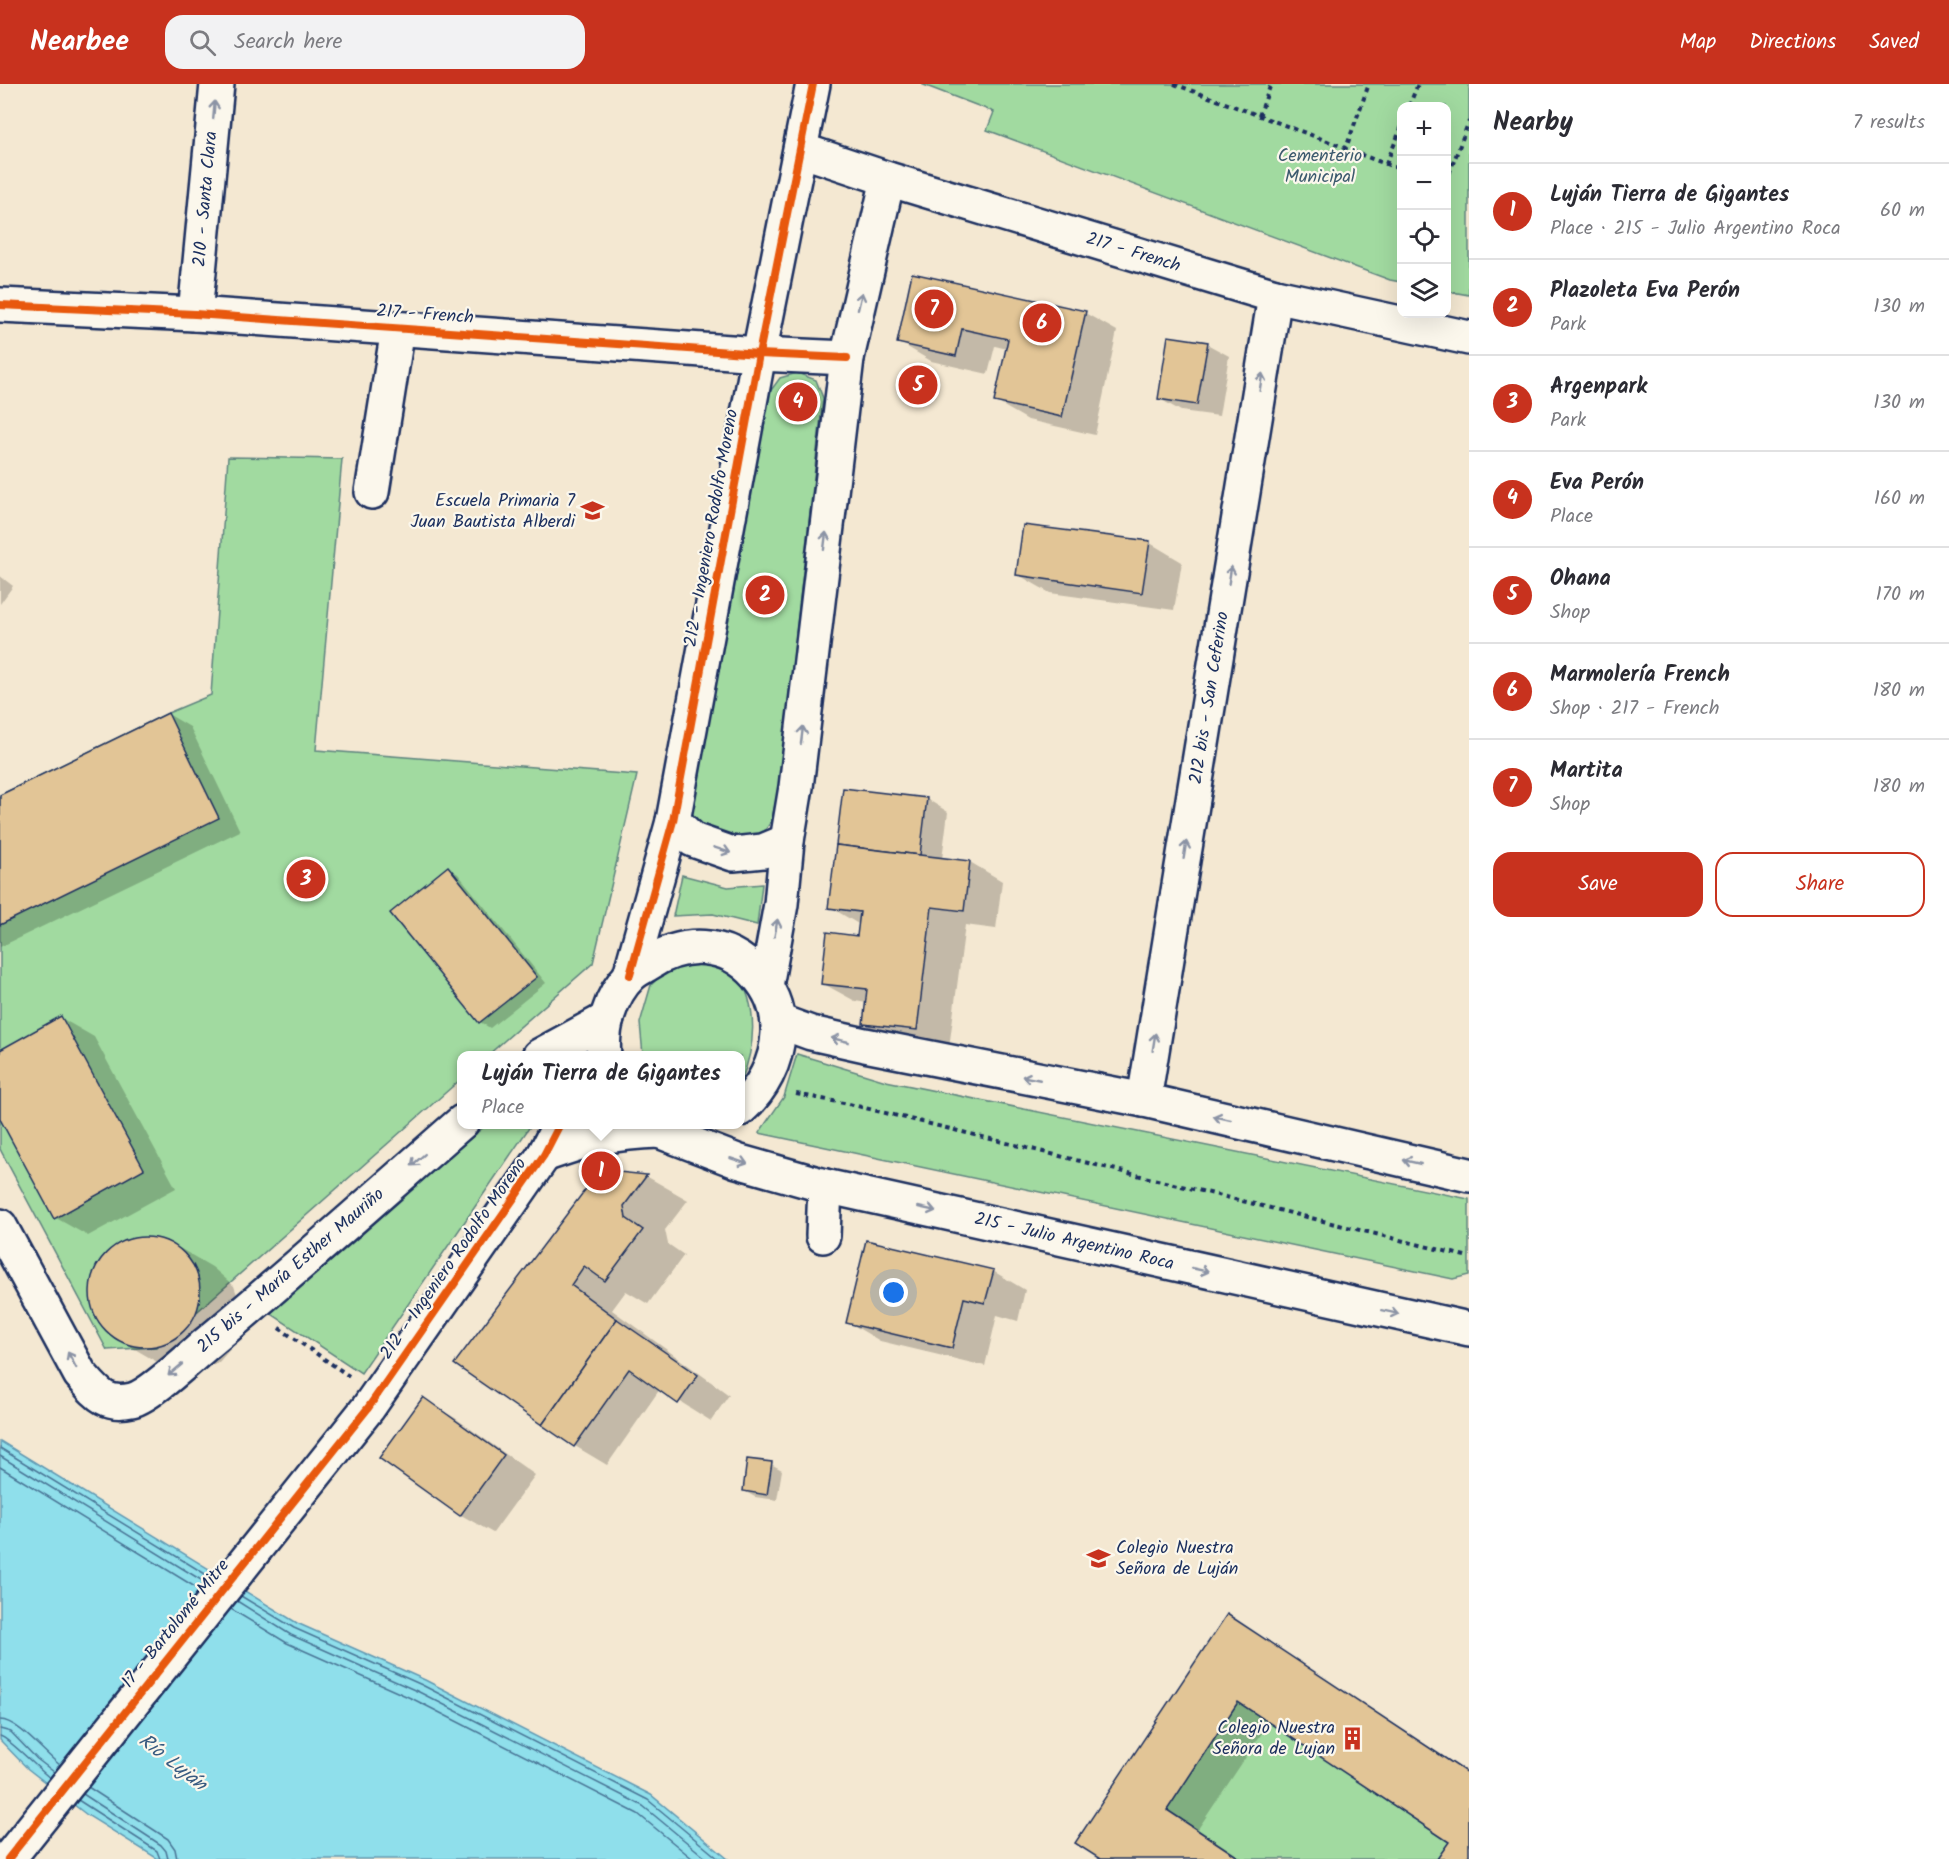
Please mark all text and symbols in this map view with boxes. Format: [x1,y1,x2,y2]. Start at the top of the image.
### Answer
search box [165,15,585,69]
text: Nearbee [30,20,129,65]
text: Search here [234,25,342,60]
icon: search [186,26,219,59]
text: Map [1680,26,1716,59]
text: Directions [1749,26,1836,59]
text: Saved [1869,26,1919,59]
one-way arrow [209,100,220,120]
map controls [1397,102,1451,318]
button: + [1397,102,1451,156]
text: Nearby [1493,102,1573,144]
text: 7 results [1853,107,1925,139]
street label: 210 - Santa Clara [186,130,226,268]
park label: Cementerio Municipal [1278,142,1362,192]
button: − [1397,156,1451,210]
text: Luján Tierra de Gigantes [1550,178,1789,213]
text: 1 [1509,195,1516,227]
text: 60 m [1880,195,1925,227]
button: locate [1397,210,1451,264]
text: Place · 215 - Julio Argentino Roca [1550,213,1841,245]
street label: 217 - French [1082,225,1184,281]
button: layers [1397,264,1451,318]
text: Plazoleta Eva Perón [1550,274,1740,309]
pin: 7 [914,286,954,332]
text: 2 [1507,291,1518,323]
text: 130 m [1873,291,1925,323]
one-way arrow [855,292,867,311]
street label: 217 - French [375,297,475,333]
pin: 6 [1022,300,1062,346]
text: Park [1550,309,1586,341]
pin: 5 [898,362,938,408]
text: Argenpark [1550,370,1647,405]
one-way arrow [1256,373,1267,392]
pin: 4 [778,380,818,424]
text: 3 [1507,387,1518,419]
text: 130 m [1873,387,1925,419]
text: Park [1550,405,1586,437]
street label: 212 - Ingeniero Rodolfo Moreno [677,407,747,649]
text: Eva Perón [1550,466,1644,501]
text: 4 [1507,483,1518,515]
text: 160 m [1874,483,1925,515]
place label: Escuela Primaria 7 Juan Bautista Alberdi [410,487,576,537]
school or university icon: Escuela Primaria 7 Juan Bautista Alberdi [580,498,606,524]
text: Place [1550,501,1593,533]
one-way arrow [820,532,831,552]
text: Ohana [1550,562,1611,597]
one-way arrow [1225,565,1236,585]
pin: 2 [746,572,784,618]
text: 5 [1507,579,1518,611]
text: 170 m [1876,579,1925,611]
text: Shop [1550,597,1590,629]
street label: 212 bis - San Ceferino [1182,610,1238,786]
text: Marmolería French [1550,658,1730,693]
text: 6 [1507,675,1518,707]
text: 180 m [1873,675,1925,707]
text: Shop · 217 - French [1550,693,1719,725]
one-way arrow [797,725,808,745]
text: Martita [1550,754,1623,789]
text: 7 [1508,771,1517,803]
text: 180 m [1873,771,1925,803]
text: Shop [1550,789,1590,821]
one-way arrow [1180,841,1191,860]
one-way arrow [712,845,731,856]
button: Save [1493,852,1703,917]
button: Share [1715,852,1925,917]
pin: 3 [286,856,326,902]
one-way arrow [771,919,782,938]
one-way arrow [831,1033,850,1045]
one-way arrow [1148,1033,1159,1053]
popup [457,1051,745,1129]
text: Luján Tierra de Gigantes [481,1057,721,1092]
one-way arrow [1022,1072,1042,1083]
text: Place [481,1092,524,1124]
one-way arrow [1213,1112,1232,1123]
pin: 1 [582,1148,620,1194]
street label: 212 - Ingeniero Rodolfo Moreno [373,1152,535,1366]
one-way arrow [410,1153,425,1167]
one-way arrow [729,1156,748,1167]
one-way arrow [1403,1156,1422,1167]
street label: 215 bis - María Esther Mauriño [191,1181,391,1361]
one-way arrow [918,1203,937,1215]
street label: 215 - Julio Argentino Roca [971,1205,1177,1279]
one-way arrow [1189,1265,1209,1276]
your location [879,1278,908,1307]
one-way arrow [1380,1306,1399,1318]
one-way arrow [66,1352,78,1369]
one-way arrow [167,1364,183,1377]
place label: Colegio Nuestra Señora de Luján [1116,1534,1238,1584]
school or university icon: Colegio Nuestra Señora de Luján [1085,1545,1111,1571]
street label: 17 - Bartolomé Mitre [115,1553,237,1695]
place label: Colegio Nuestra Señora de Lujan [1213,1714,1335,1764]
building icon: Colegio Nuestra Señora de Lujan [1340,1725,1366,1751]
water label: Río Luján [131,1726,214,1801]

